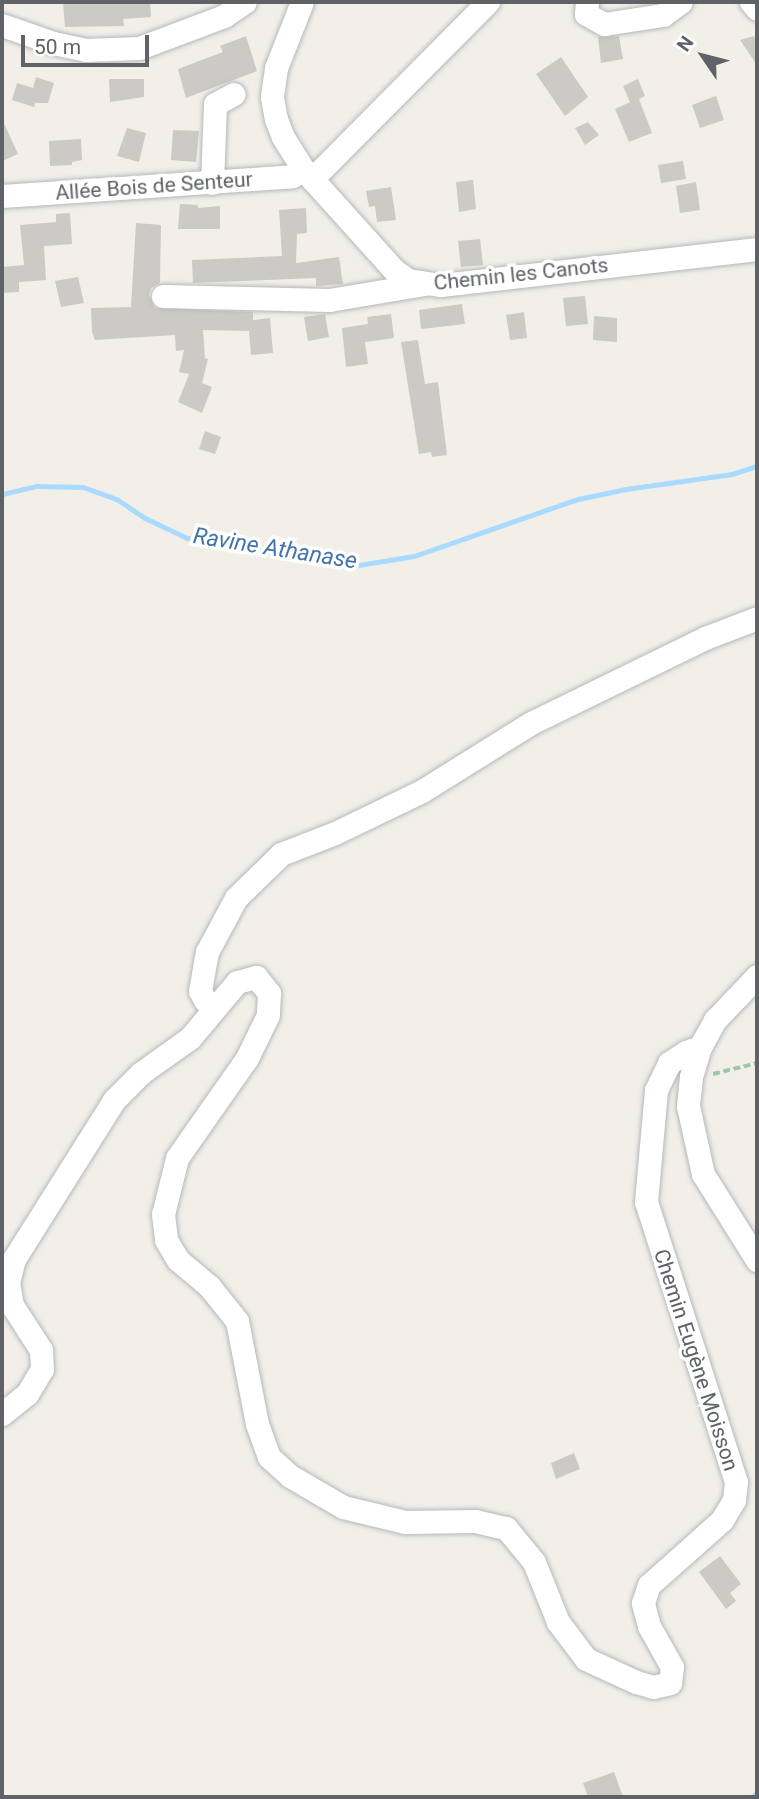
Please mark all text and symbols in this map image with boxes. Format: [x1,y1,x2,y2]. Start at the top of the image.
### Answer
scale bar [24,21,152,65]
north arrow [668,21,738,91]
text: N [672,32,699,56]
text: 50 m [34,35,81,59]
street label: Allée Bois de Senteur [55,167,253,205]
street label: Chemin les Canots [432,252,610,296]
water label: Ravine Athanase [191,522,359,576]
street label: Chemin Eugène Moisson [648,1246,744,1474]

